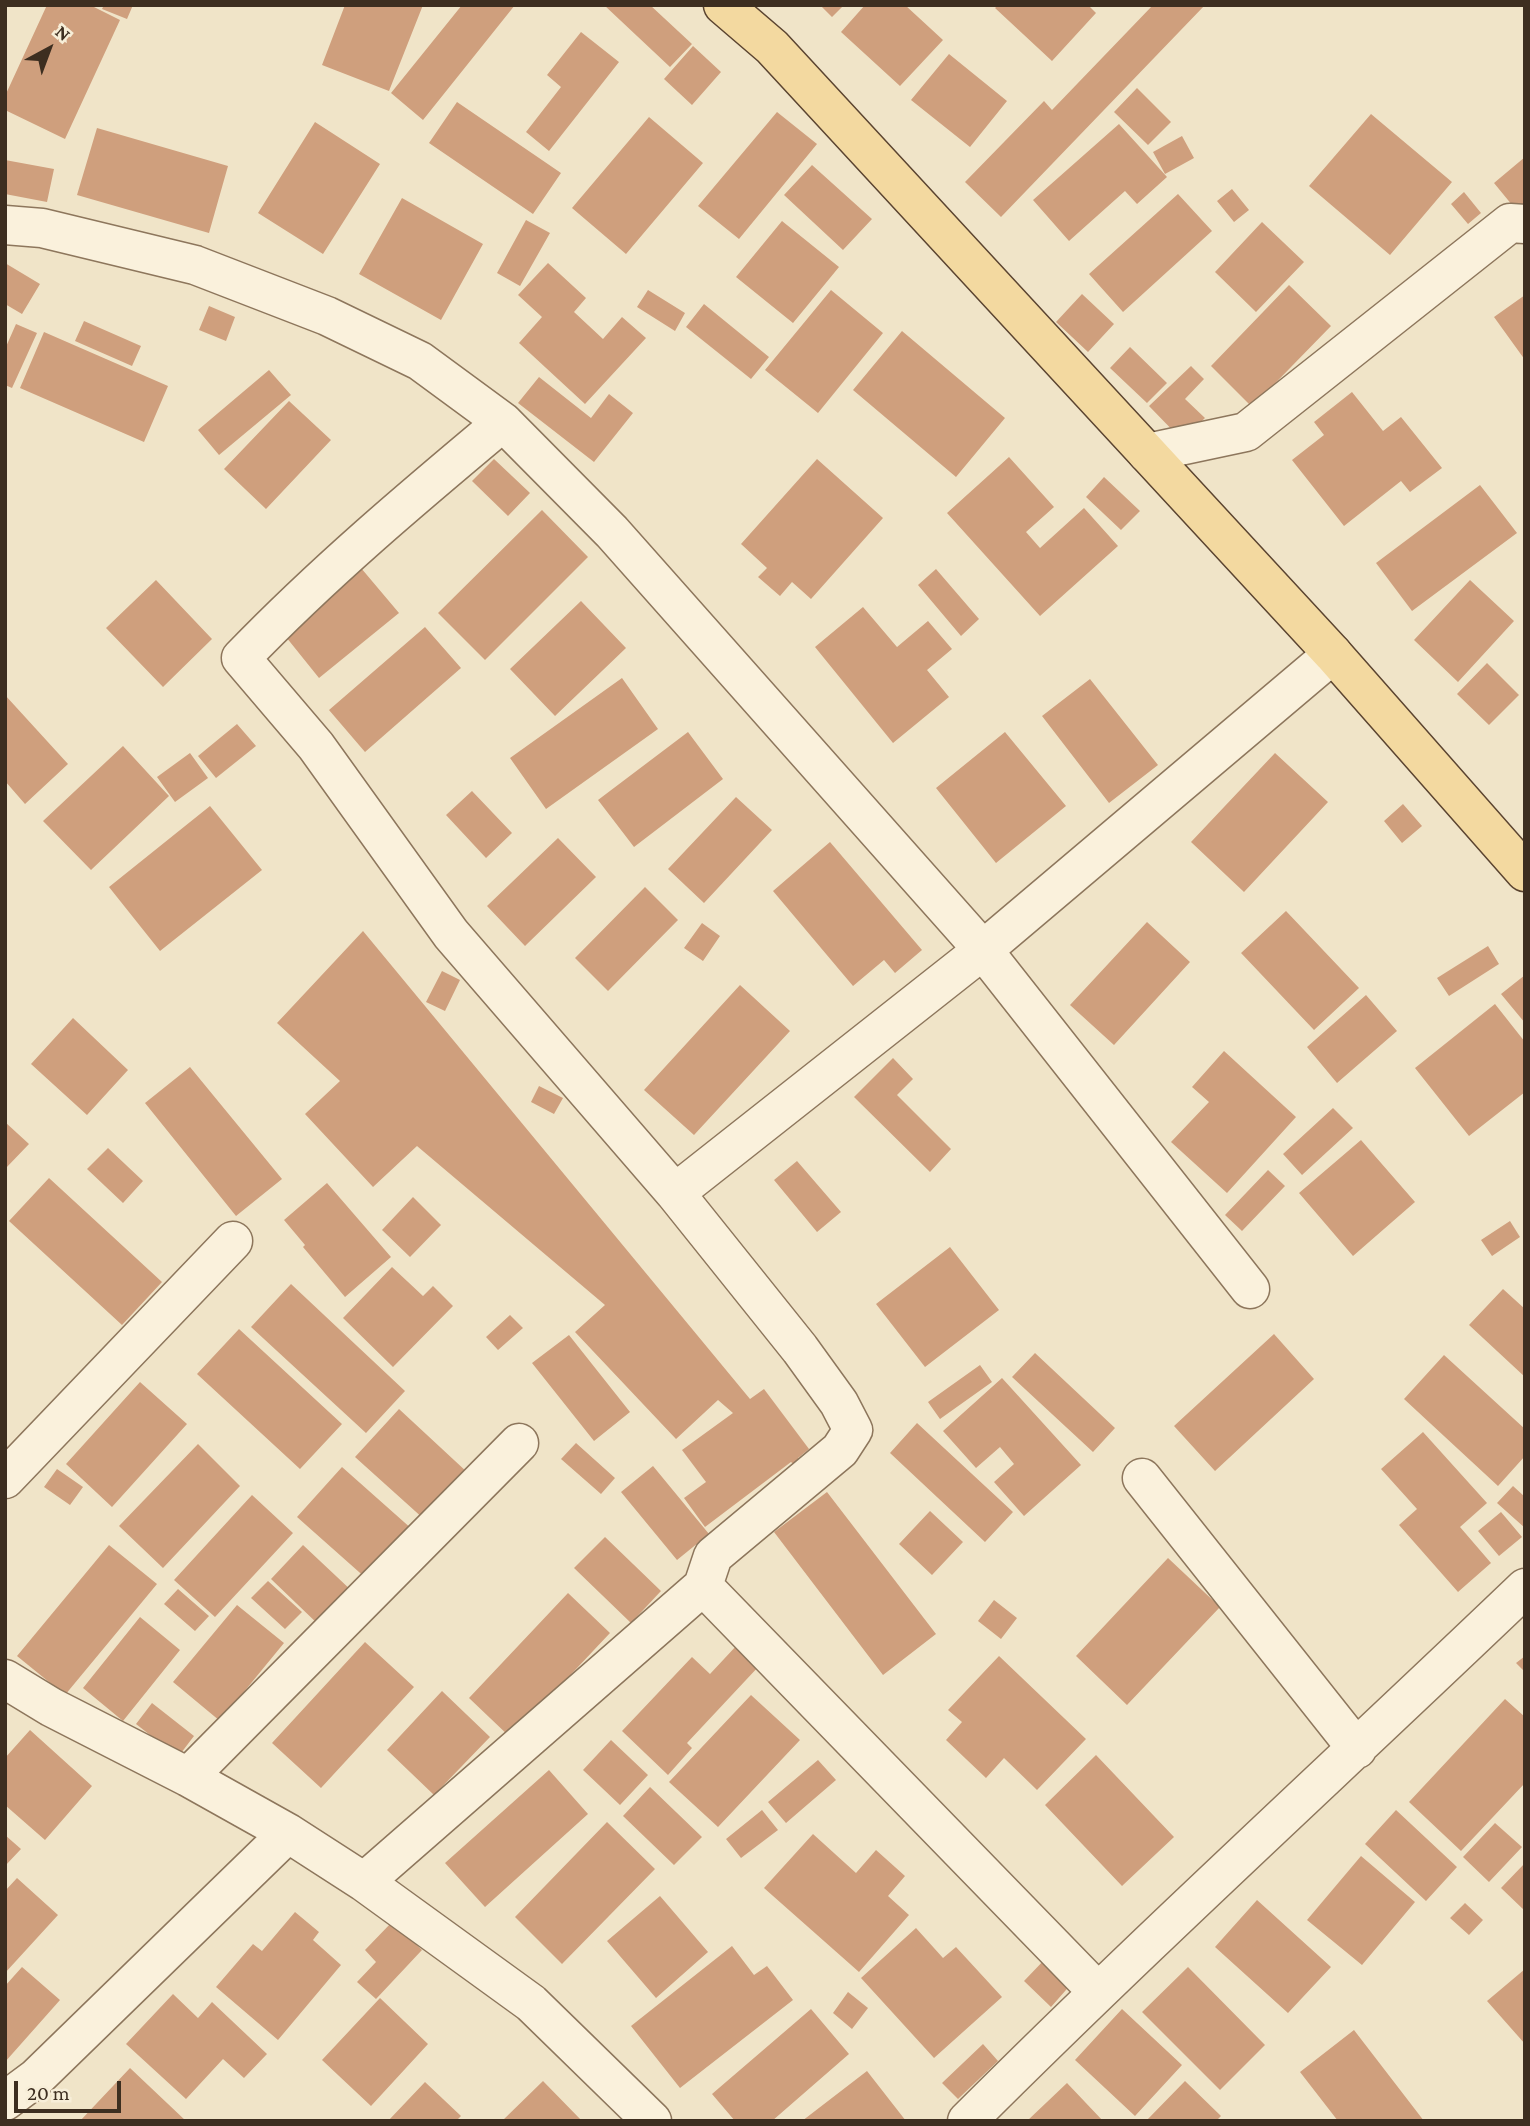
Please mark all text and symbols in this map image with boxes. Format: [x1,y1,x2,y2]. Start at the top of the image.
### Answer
north arrow [14,14,84,84]
text: N [51,21,75,45]
scale bar [18,2066,124,2110]
text: 20 m [27,2081,70,2105]

